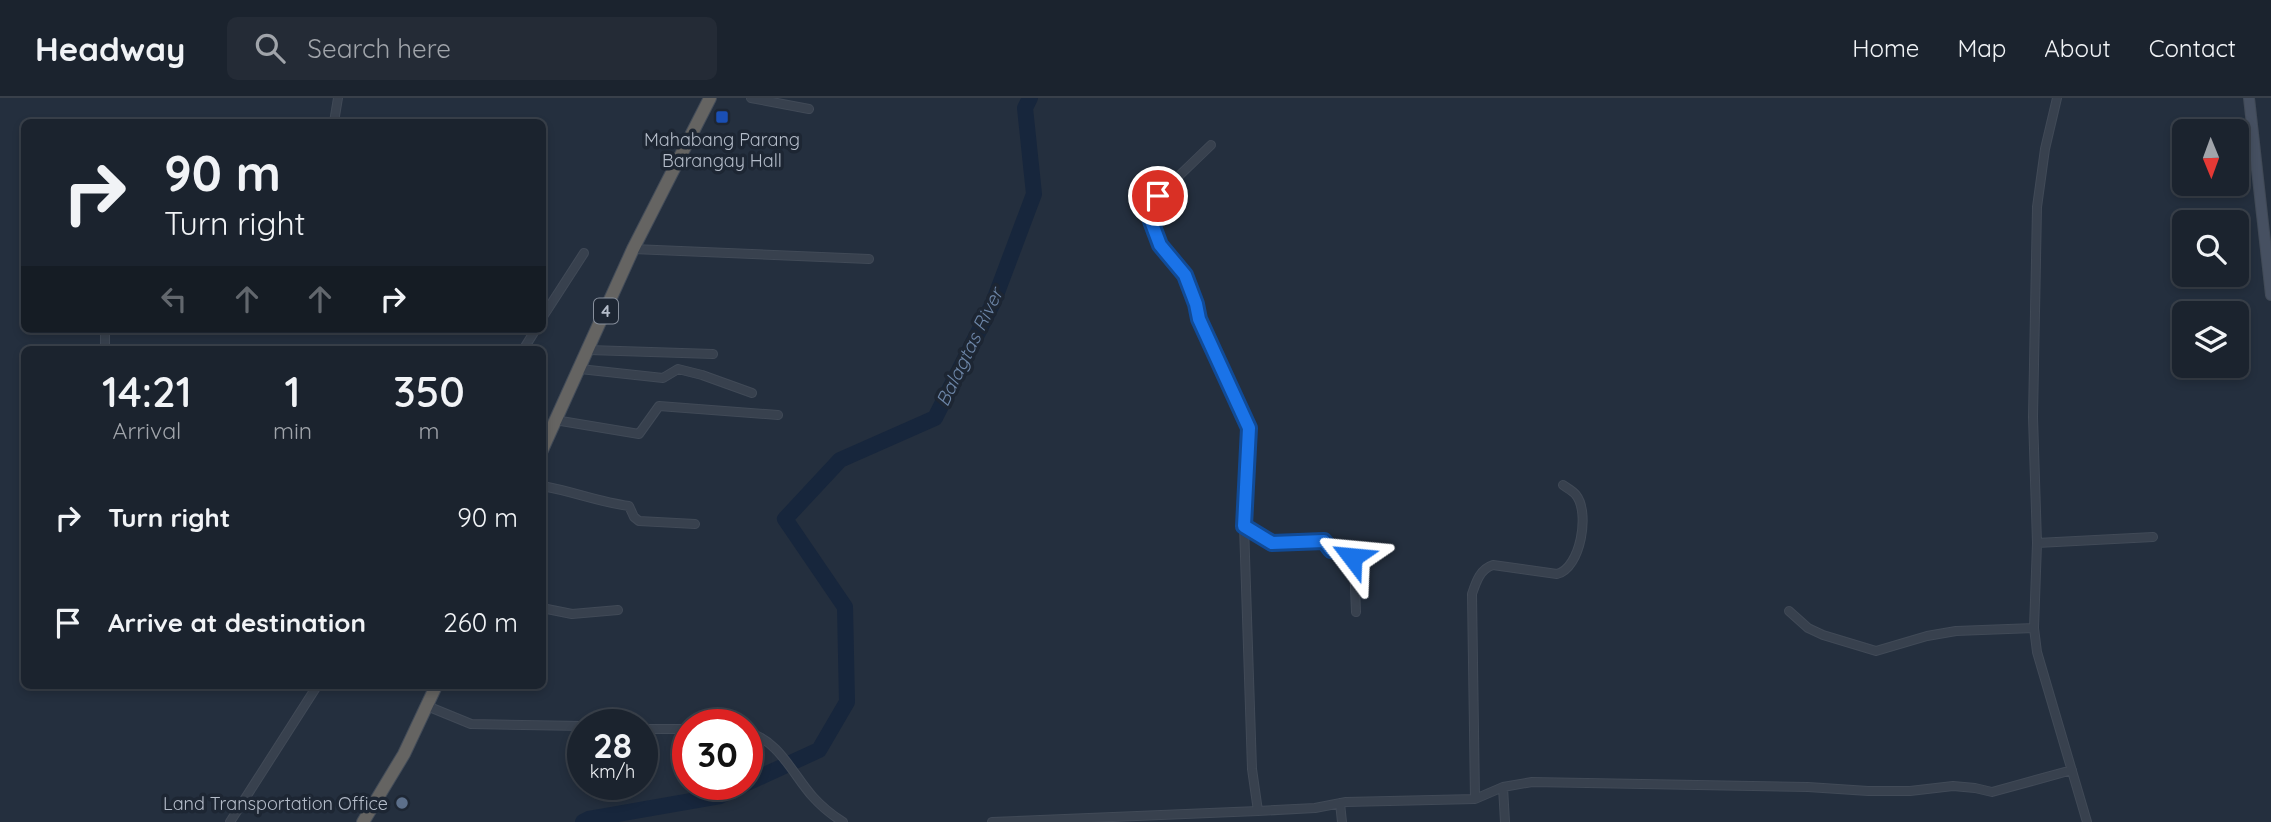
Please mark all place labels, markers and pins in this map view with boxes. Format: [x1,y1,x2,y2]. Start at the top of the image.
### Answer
marker: Mahabang Parang Barangay Hall [714,109,730,125]
place label: Mahabang Parang Barangay Hall [644,128,800,172]
pin [1128,166,1188,226]
place label: Land Transportation Office [163,792,388,815]
marker: Land Transportation Office [394,795,410,811]

